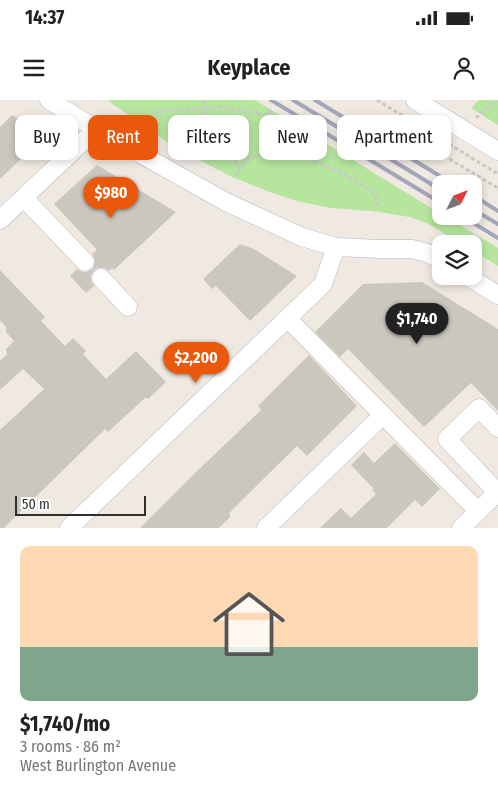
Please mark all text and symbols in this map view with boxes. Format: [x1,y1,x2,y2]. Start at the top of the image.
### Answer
text: 14:37 [25,6,64,29]
icon: menu [20,54,48,82]
text: Keyplace [208,54,290,81]
icon: person [450,54,478,82]
chip: Buy [15,115,78,160]
chip: Rent [88,115,158,160]
chip: Filters [168,115,249,160]
chip: New [259,115,327,160]
chip: Apartment [337,115,451,160]
north arrow [432,175,482,225]
map controls [432,175,482,285]
pin: $980 [81,176,141,219]
text: $980 [94,183,128,202]
button: layers [432,235,482,285]
pin: $1,740 [376,302,458,345]
text: $1,740 [396,309,438,328]
pin: $2,200 [155,342,237,384]
text: $2,200 [174,348,218,367]
scale bar [15,493,146,516]
text: 50 m [22,496,50,513]
icon: home [204,579,294,669]
text: $1,740/mo [20,711,110,737]
text: 3 rooms · 86 m² [20,737,121,756]
text: West Burlington Avenue [20,756,176,775]

